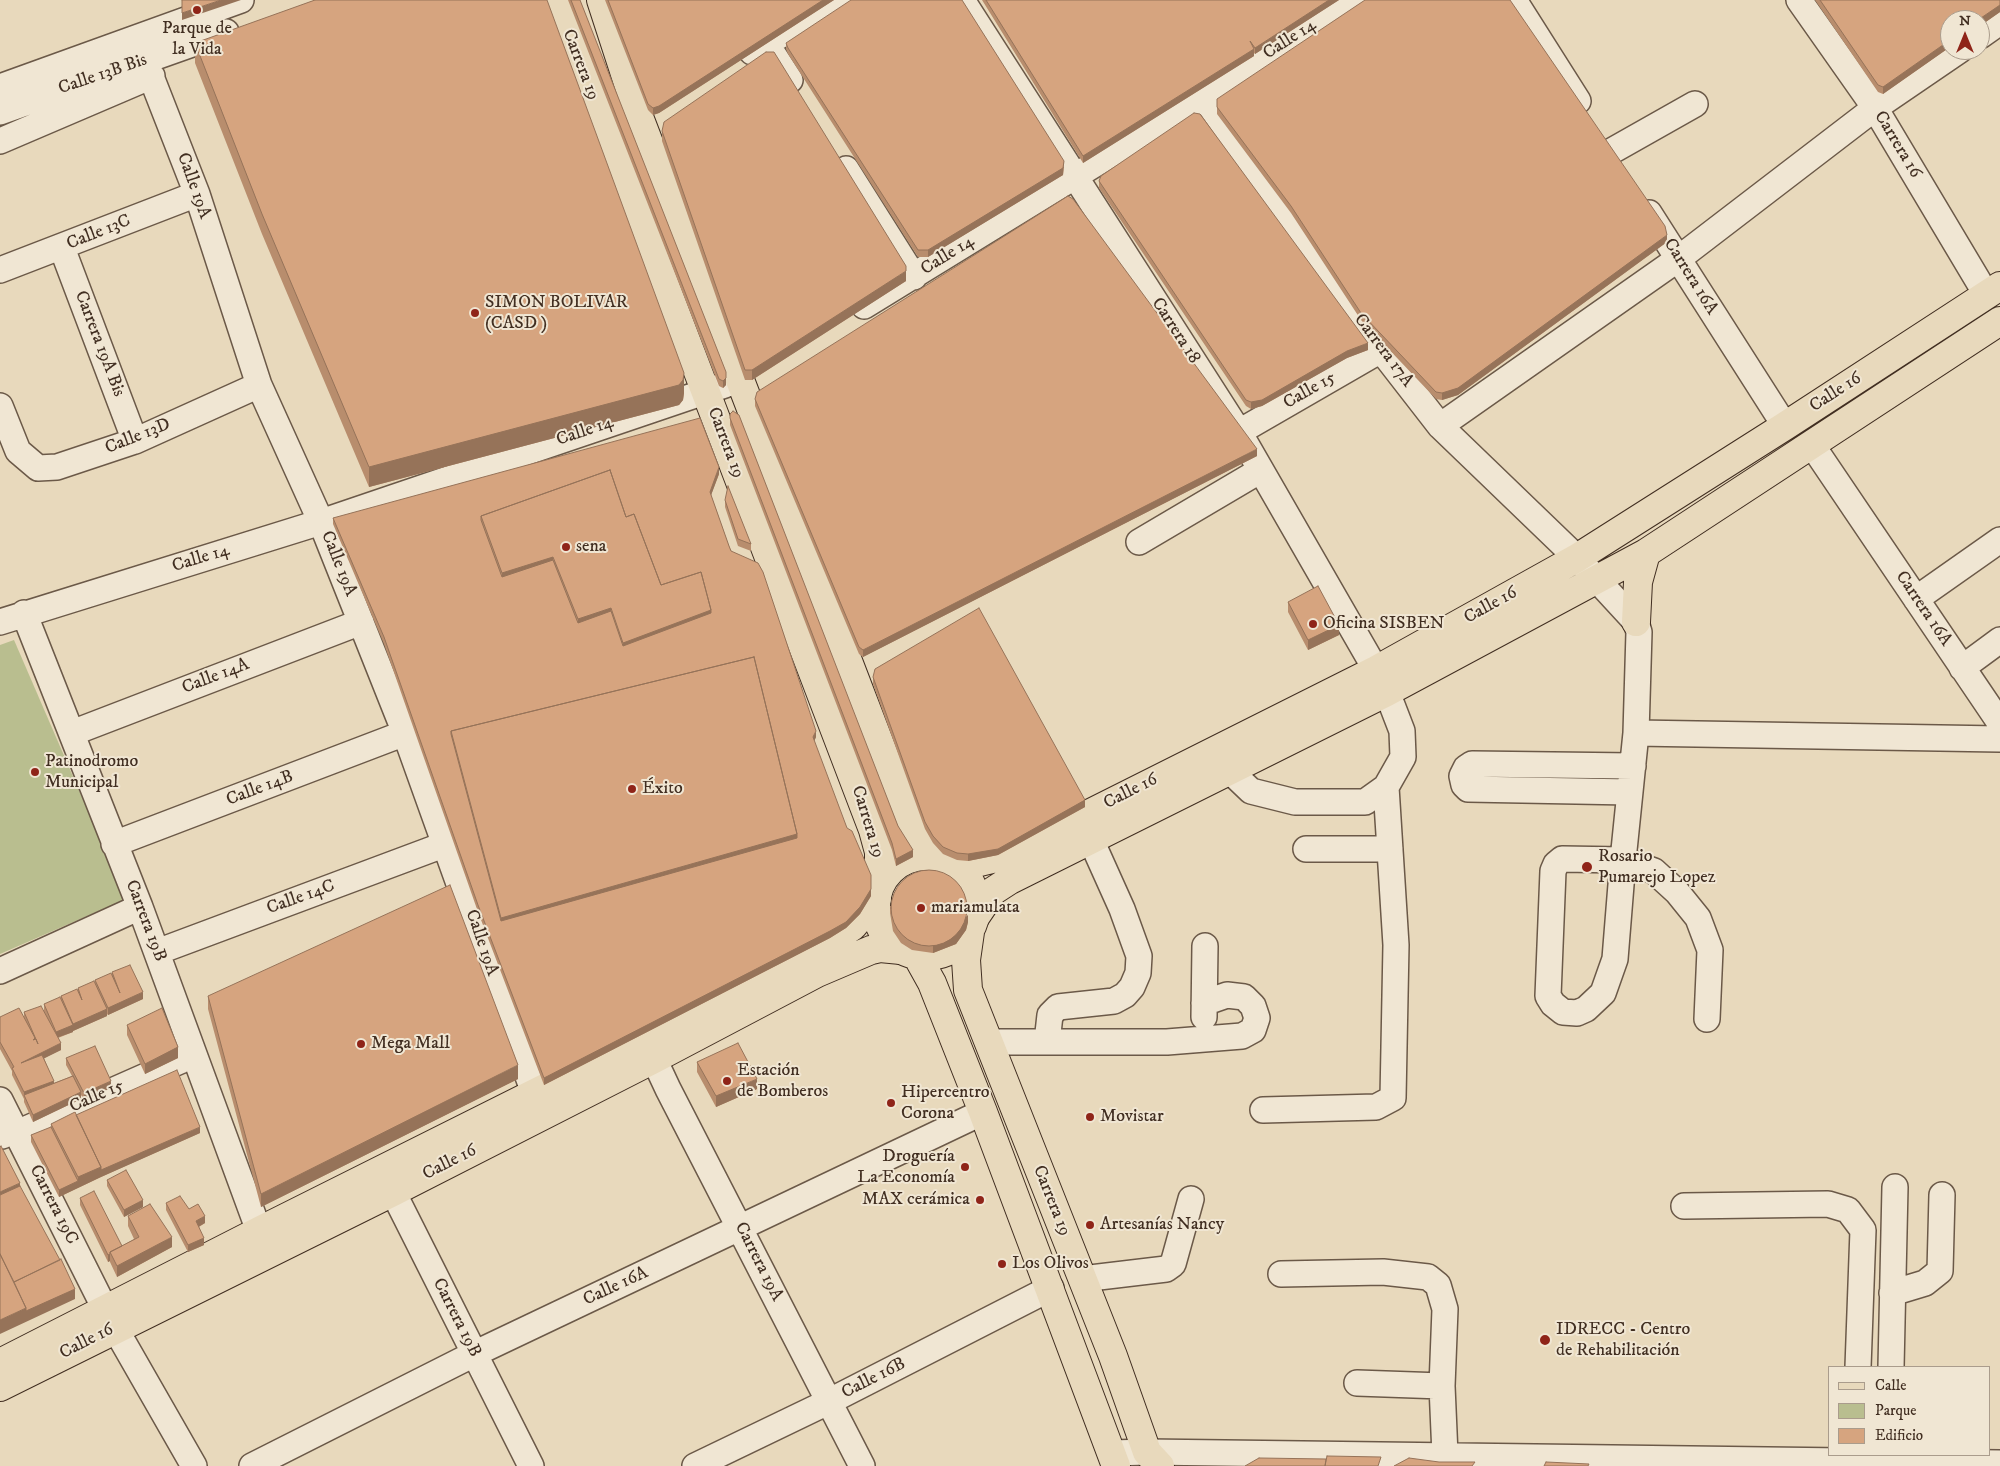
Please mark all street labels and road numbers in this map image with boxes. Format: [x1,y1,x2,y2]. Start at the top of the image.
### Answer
street label: Calle 14 [1260,15,1320,65]
street label: Carrera 19 [557,26,603,104]
street label: Calle 13B Bis [56,50,150,100]
street label: Carrera 16 [1869,107,1925,183]
street label: Calle 19A [171,150,215,222]
street label: Calle 13C [64,210,134,256]
street label: Calle 14 [917,231,979,281]
street label: Carrera 16A [1658,235,1722,319]
street label: Carrera 19A Bis [69,288,129,400]
street label: Carrera 18 [1146,294,1204,368]
street label: Carrera 17A [1348,310,1418,392]
street label: Calle 15 [1280,367,1340,415]
street label: Calle 16 [1806,368,1866,418]
street label: Carrera 19 [702,404,748,482]
street label: Calle 14 [554,412,616,452]
street label: Calle 13D [102,414,174,460]
street label: Calle 19A [315,528,361,600]
street label: Calle 14 [170,540,232,578]
street label: Carrera 16A [1890,567,1956,651]
street label: Calle 16 [1461,583,1521,629]
street label: Calle 14A [179,654,253,700]
street label: Calle 14B [223,766,297,812]
street label: Calle 16 [1100,769,1162,815]
street label: Carrera 19 [846,783,888,861]
street label: Calle 14C [264,876,338,920]
street label: Carrera 19B [120,877,170,965]
street label: Calle 19A [460,907,502,979]
street label: Calle 15 [67,1076,127,1118]
street label: Calle 16 [419,1140,481,1186]
street label: Carrera 19C [24,1162,82,1248]
street label: Carrera 19 [1027,1163,1075,1239]
street label: Carrera 19A [729,1219,787,1305]
street label: Calle 16A [580,1263,652,1311]
street label: Carrera 19B [427,1275,485,1361]
street label: Calle 16 [56,1319,118,1365]
street label: Calle 16B [838,1354,910,1404]

